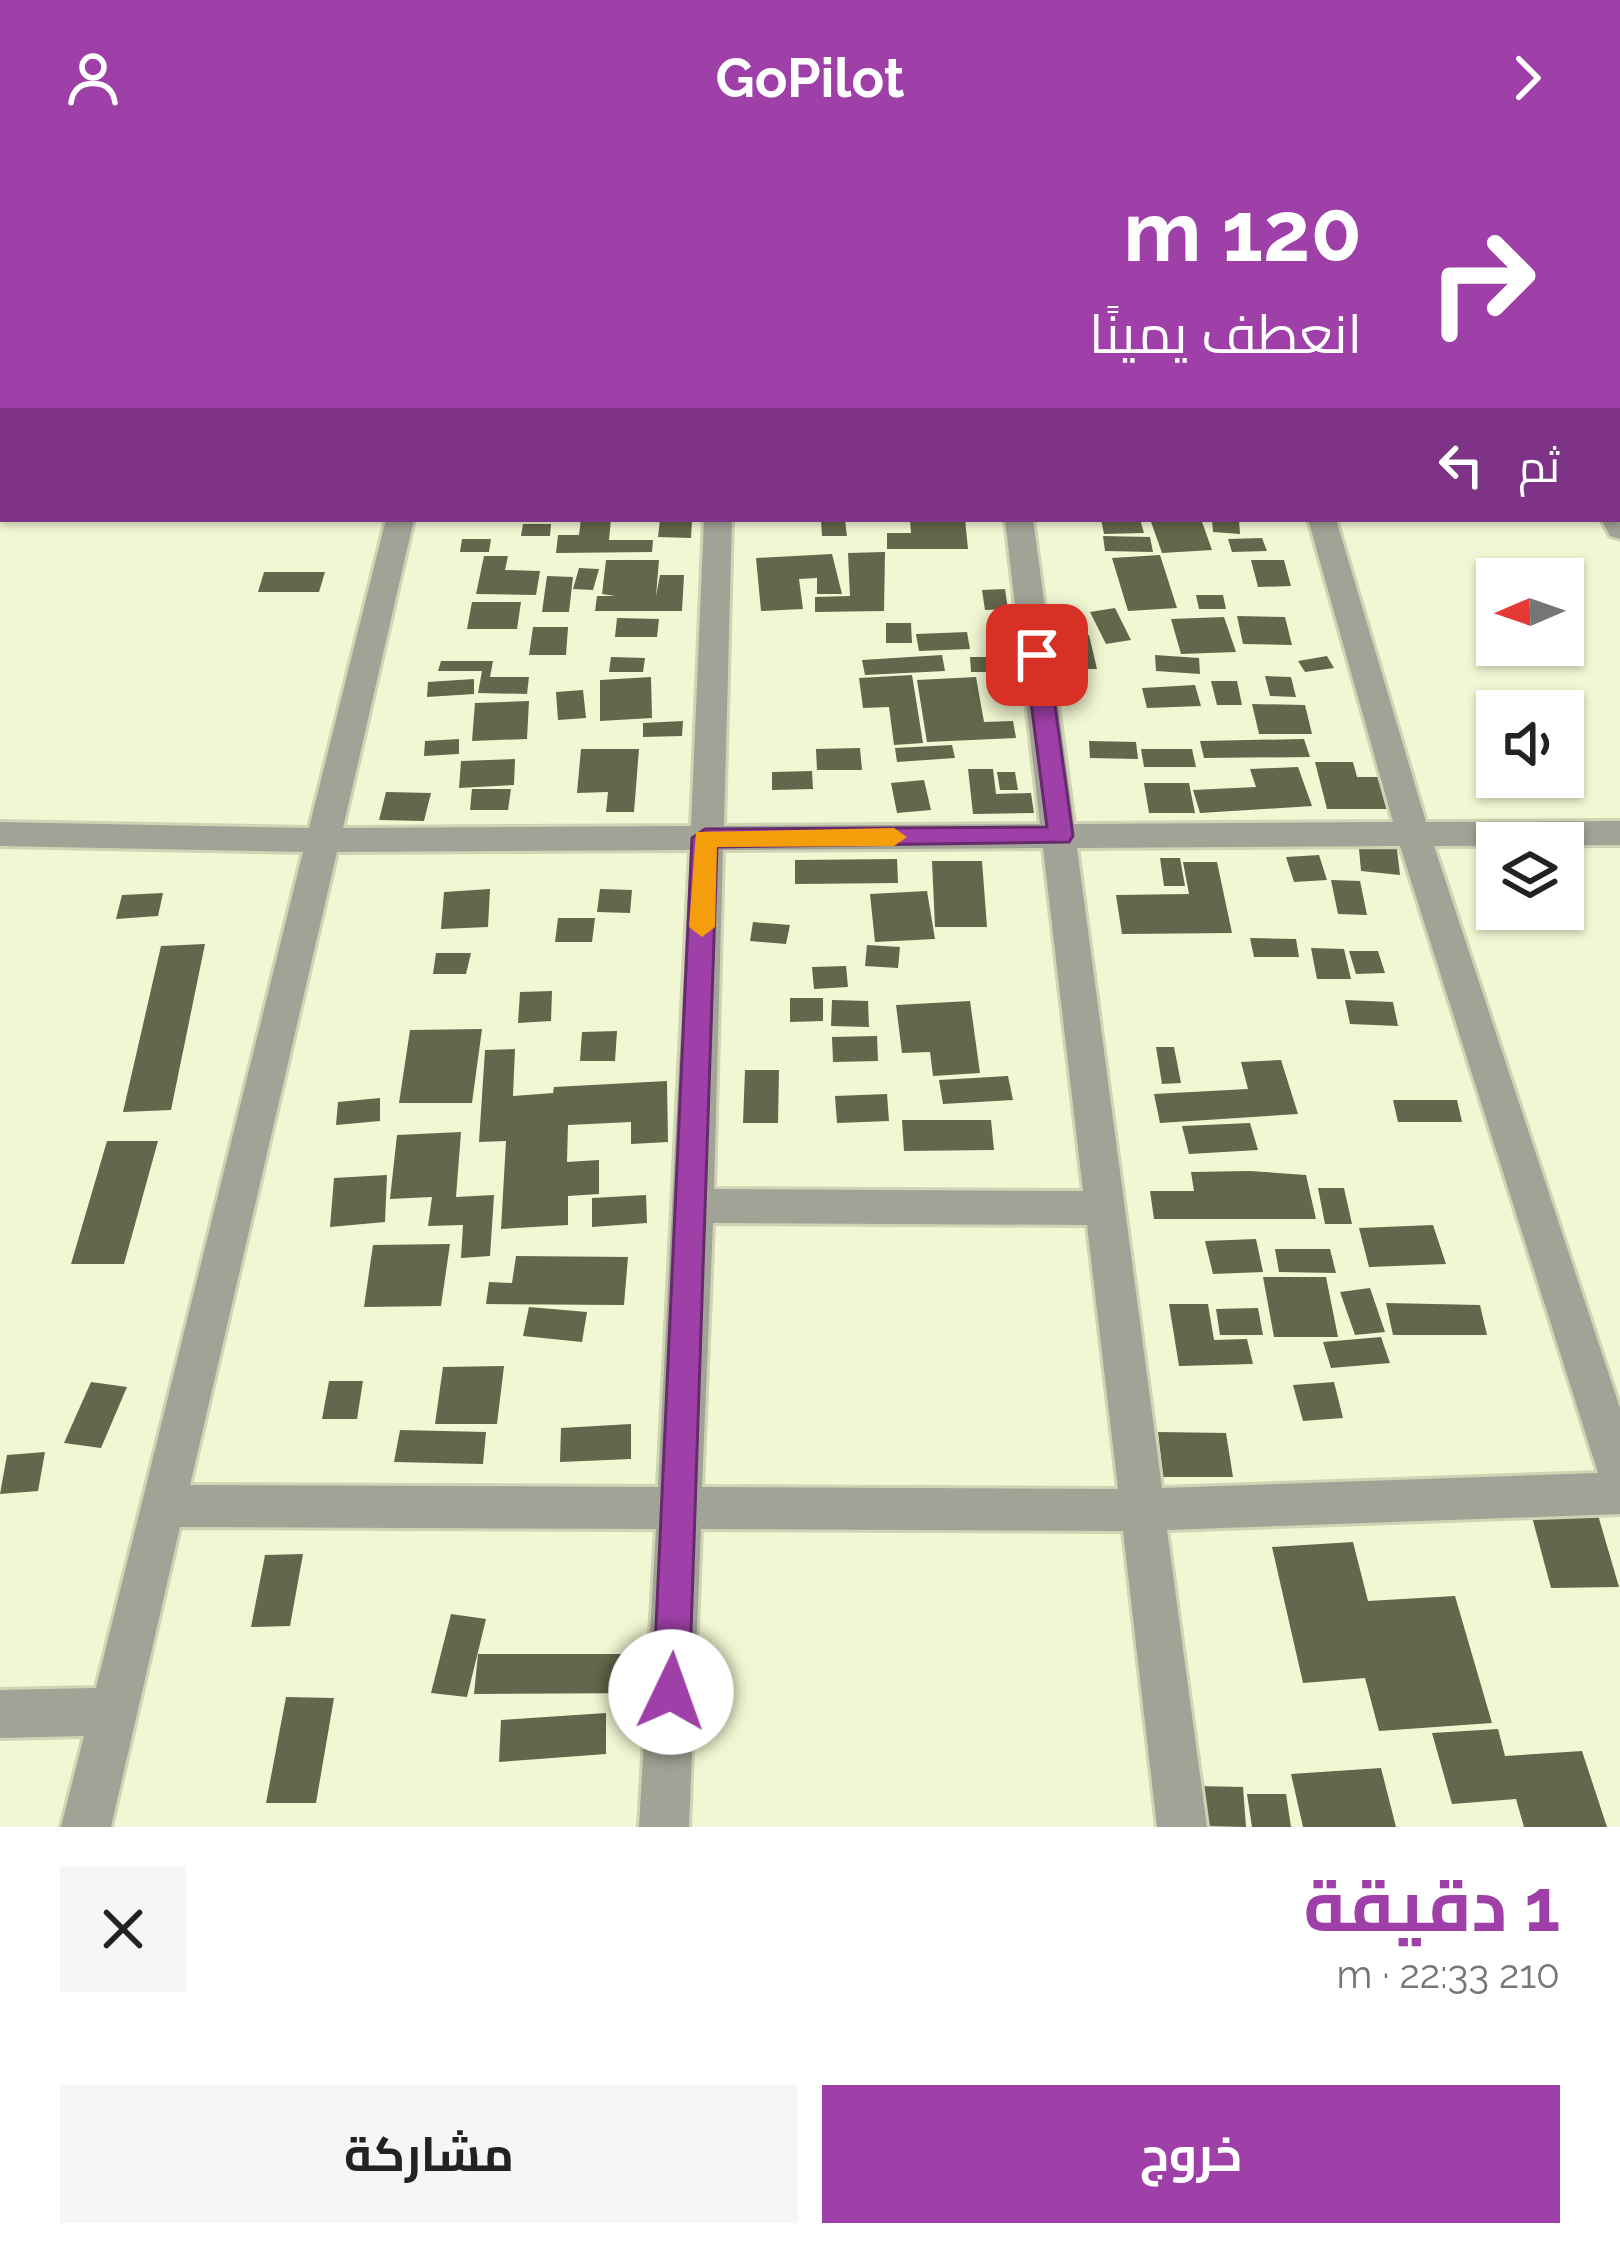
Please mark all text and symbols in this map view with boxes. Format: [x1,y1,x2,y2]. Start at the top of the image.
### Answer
icon: person [60,45,126,111]
icon: forward [1494,45,1560,111]
text: GoPilot [716,46,904,110]
text: 120 m [1123,182,1362,281]
icon: right [1404,204,1560,360]
text: انعطف يمينًا [1089,302,1362,366]
icon: left [1428,432,1494,498]
text: ثم [1518,440,1560,493]
north arrow [1476,558,1584,666]
map controls [1476,558,1584,930]
pin [986,604,1088,706]
icon: arrive [1004,622,1070,688]
button: sound [1476,690,1584,798]
button: layers [1476,822,1584,930]
position arrow [608,1629,734,1755]
text: 1 دقيقة [1304,1863,1560,1948]
button: close [60,1866,186,1992]
text: 210 m · 22:33 [1336,1951,1560,1997]
button: مشاركة [60,2085,798,2223]
button: خروج [822,2085,1560,2223]

